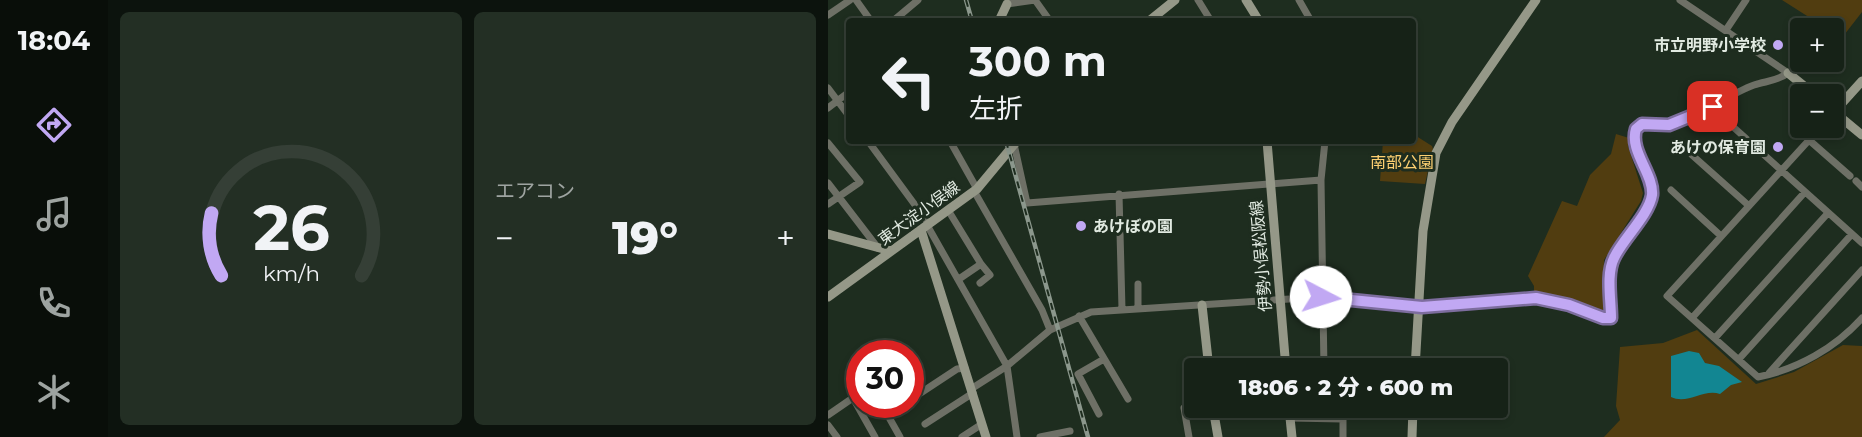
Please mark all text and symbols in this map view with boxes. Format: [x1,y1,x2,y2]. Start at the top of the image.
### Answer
map controls [1790,18,1844,138]
button: + [1790,18,1844,72]
text: 18:04 [18,24,90,57]
text: 300 m [969,35,1107,87]
place label: 市立明野小学校 [1654,36,1766,55]
marker: 市立明野小学校 [1771,38,1785,52]
icon: left [870,42,948,120]
pin [1687,81,1738,132]
button: − [1790,84,1844,138]
icon: arrive [1696,90,1729,123]
text: 左折 [969,92,1023,125]
icon: directions [33,104,75,146]
place label: あけの保育園 [1670,138,1766,157]
marker: あけの保育園 [1771,140,1785,154]
park label: 南部公園 [1370,153,1434,172]
street label: 東大淀小俣線 [875,177,963,249]
text: エアコン [495,179,575,203]
text: 26 [253,190,329,266]
icon: music [33,193,75,235]
street label: 伊勢小俣松阪線 [1247,199,1275,313]
text: 19° [612,210,678,265]
place label: あけぼの園 [1093,217,1173,236]
text: − [495,218,514,258]
text: + [776,218,795,258]
marker: あけぼの園 [1074,219,1088,233]
text: km/h [262,260,320,286]
position arrow [1289,265,1353,329]
icon: phone [33,282,75,324]
speed limit sign: 30 [846,340,924,418]
icon: climate [33,371,75,413]
text: 18:06 · 2 分 · 600 m [1239,374,1453,401]

